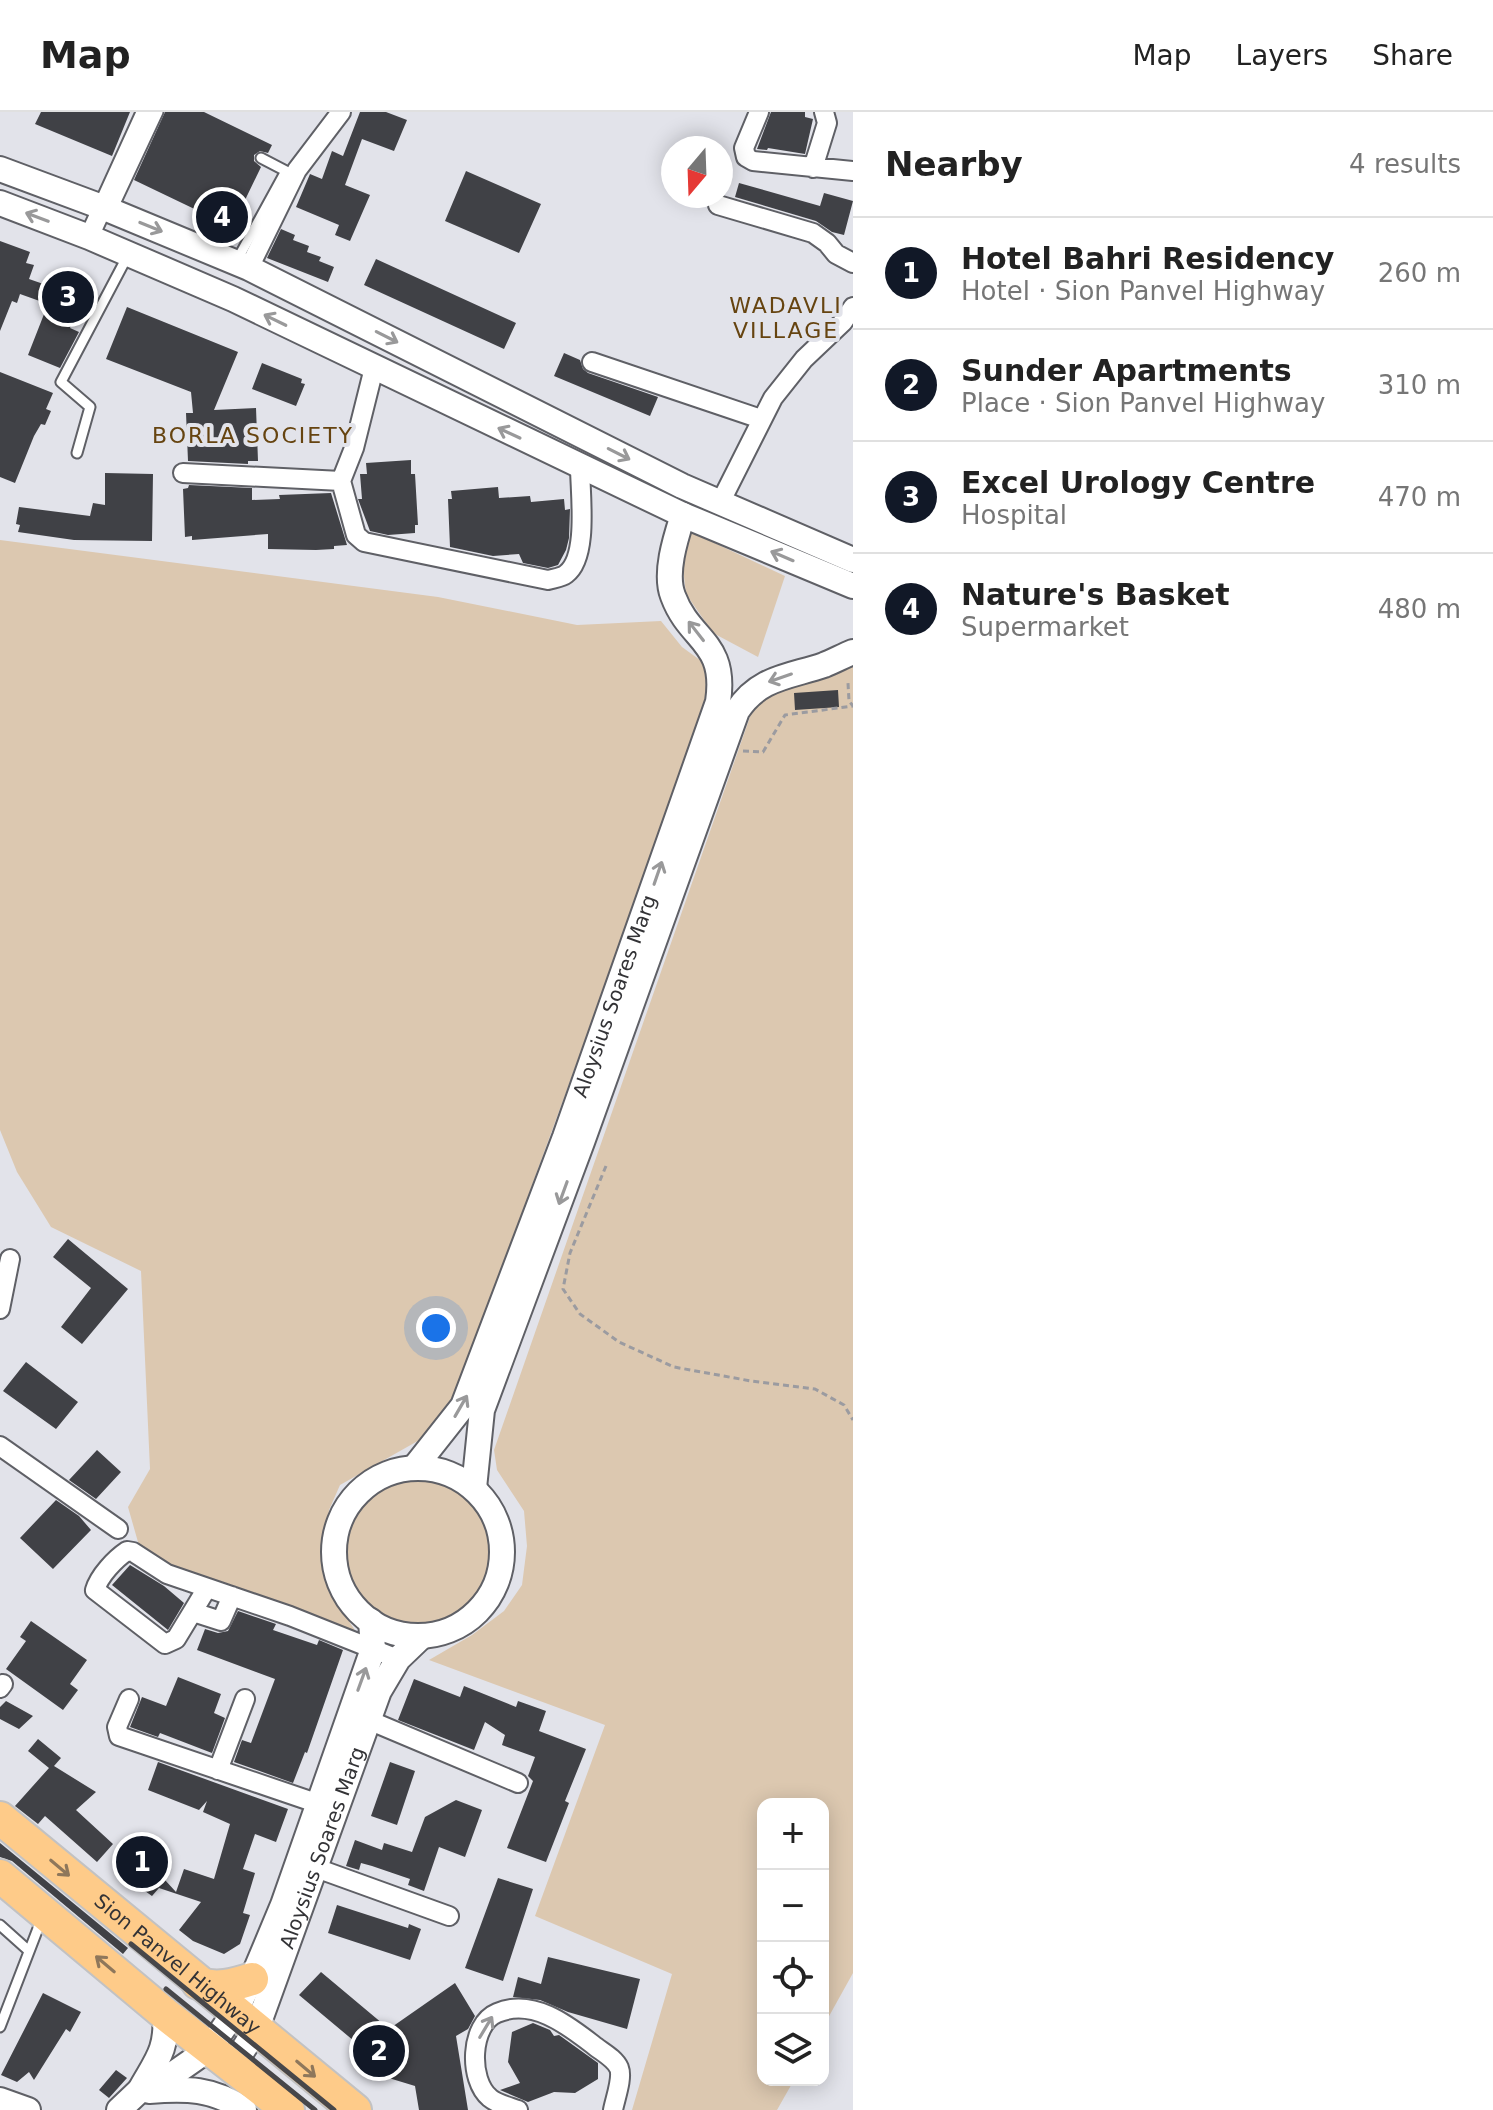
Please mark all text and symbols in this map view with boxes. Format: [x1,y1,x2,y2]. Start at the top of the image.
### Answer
text: Map [40,33,131,77]
text: Map [1132,39,1192,72]
text: Layers [1236,39,1328,72]
text: Share [1372,39,1453,72]
north arrow [661,136,733,208]
text: Nearby [885,144,1023,184]
text: 4 results [1349,149,1461,179]
pin: 4 [196,187,248,247]
one-way arrow [25,208,50,223]
one-way arrow [138,221,163,236]
text: Hotel Bahri Residency [961,241,1334,276]
text: 1 [902,258,920,288]
text: 260 m [1378,258,1461,288]
pin: 3 [42,267,94,327]
text: Hotel · Sion Panvel Highway [961,276,1325,306]
district label: WADAVLI VILLAGE [729,293,843,343]
one-way arrow [264,312,288,327]
one-way arrow [374,330,398,345]
text: Sunder Apartments [961,353,1292,388]
text: 2 [902,370,920,400]
text: 310 m [1378,370,1461,400]
text: Place · Sion Panvel Highway [961,388,1325,418]
district label: BORLA SOCIETY [152,423,354,448]
one-way arrow [498,425,522,440]
one-way arrow [606,447,630,462]
text: Excel Urology Centre [961,465,1315,500]
text: 3 [902,482,920,512]
text: 470 m [1378,482,1461,512]
text: Hospital [961,500,1067,530]
one-way arrow [770,547,794,562]
text: Nature's Basket [961,577,1229,612]
text: 4 [902,594,920,624]
text: 480 m [1378,594,1461,624]
text: Supermarket [961,612,1129,642]
one-way arrow [688,621,705,642]
one-way arrow [768,672,793,686]
one-way arrow [652,861,666,886]
street label: Aloysius Soares Marg [568,892,661,1101]
one-way arrow [555,1180,569,1205]
your location [416,1308,456,1348]
one-way arrow [453,1395,469,1417]
one-way arrow [356,1667,370,1692]
street label: Aloysius Soares Marg [275,1744,370,1952]
map controls [757,1798,829,2086]
button: + [757,1798,829,1870]
pin: 1 [116,1832,168,1892]
one-way arrow [49,1859,70,1877]
button: − [757,1870,829,1942]
street label: Sion Panvel Highway [90,1889,266,2040]
button: locate [757,1942,829,2014]
one-way arrow [96,1955,116,1973]
button: layers [757,2014,829,2086]
one-way arrow [478,2017,494,2039]
pin: 2 [353,2021,405,2081]
one-way arrow [295,2060,316,2078]

